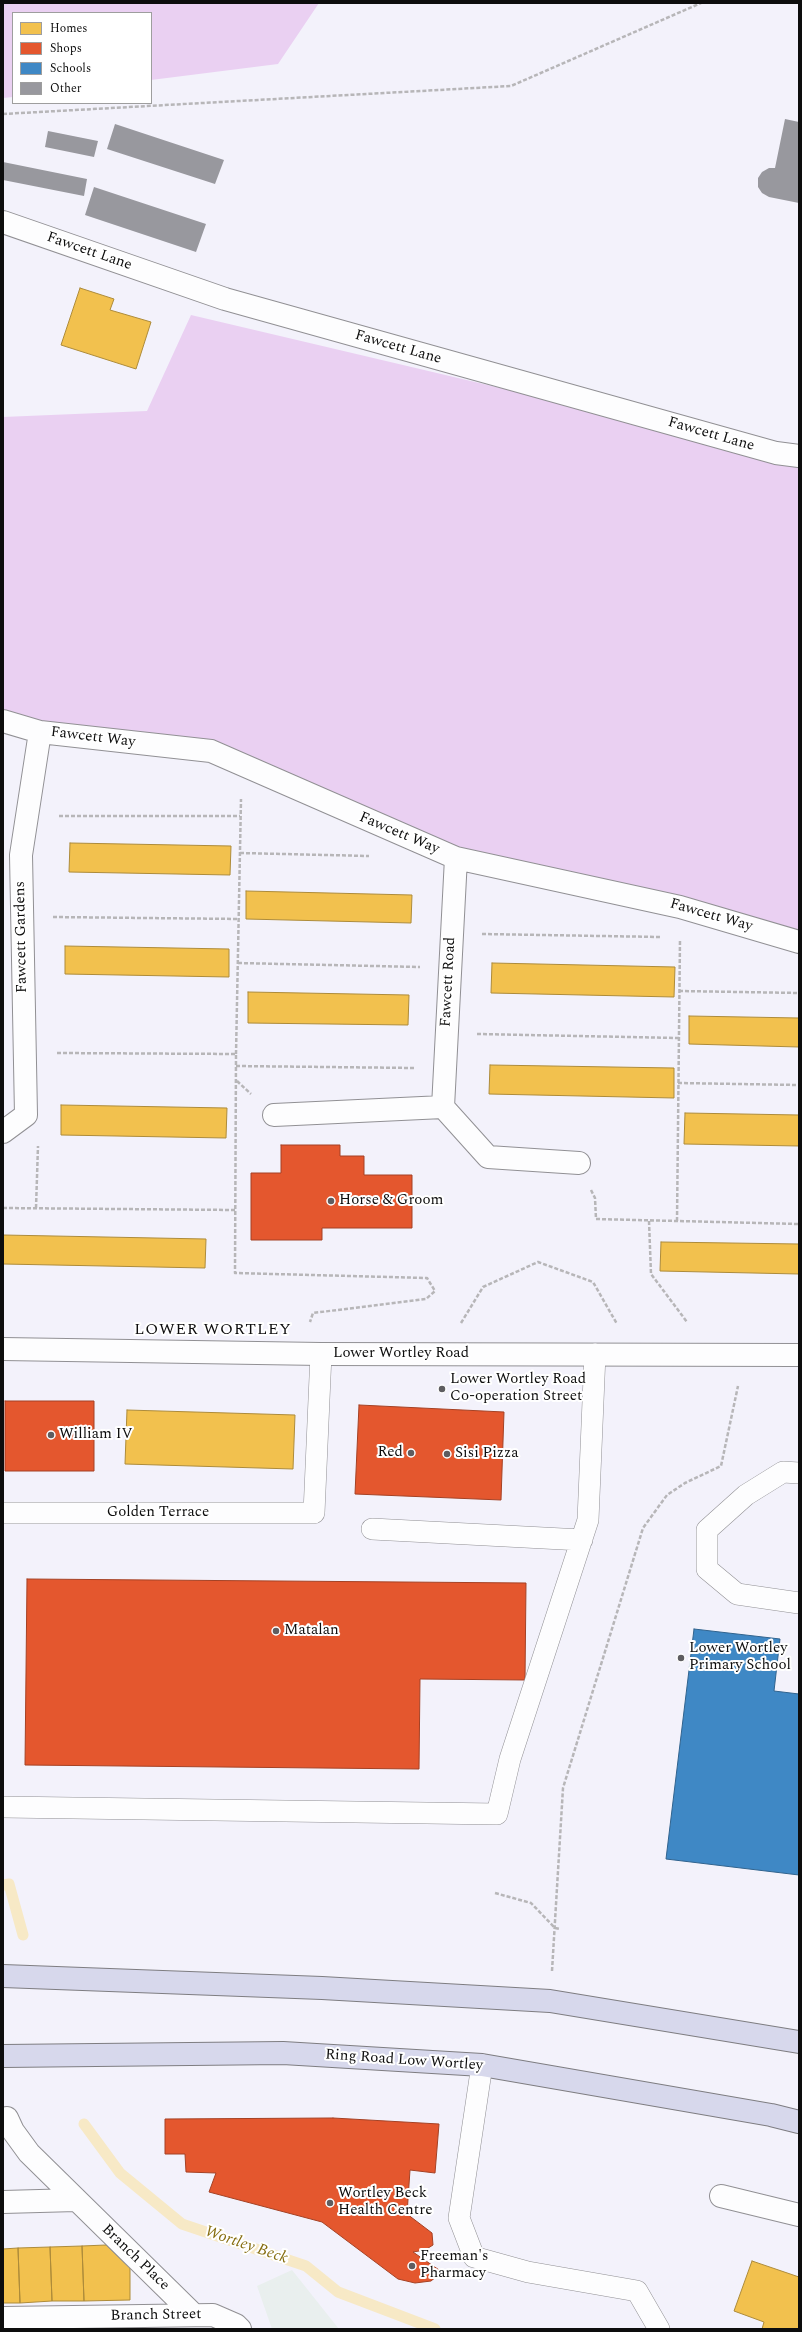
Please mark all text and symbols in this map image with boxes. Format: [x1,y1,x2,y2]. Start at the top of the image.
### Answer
legend [12,12,152,104]
text: Homes [50,19,88,38]
text: Shops [50,39,82,58]
text: Schools [50,59,91,78]
text: Other [50,79,82,98]
street label: Fawcett Lane [44,229,134,275]
street label: Fawcett Lane [353,327,443,369]
street label: Fawcett Lane [666,414,756,456]
street label: Fawcett Way [50,724,136,752]
street label: Fawcett Way [356,809,442,859]
street label: Fawcett Gardens [12,881,32,993]
street label: Fawcett Way [668,896,754,936]
street label: Fawcett Road [438,937,460,1027]
place label: Horse & Groom [339,1192,444,1210]
marker: Horse & Groom [326,1196,336,1206]
district label: LOWER WORTLEY [134,1321,292,1341]
street label: Lower Wortley Road [333,1345,469,1363]
place label: Lower Wortley Road Co-operation Street [450,1371,586,1406]
marker: Lower Wortley Road Co-operation Street [437,1384,447,1394]
place label: William IV [59,1426,133,1444]
marker: William IV [46,1430,56,1440]
place label: Red [377,1444,403,1462]
place label: Sisi Pizza [455,1445,519,1463]
marker: Red [406,1448,416,1458]
marker: Sisi Pizza [442,1449,452,1459]
street label: Golden Terrace [107,1504,209,1522]
place label: Matalan [284,1622,339,1640]
marker: Matalan [271,1626,281,1636]
place label: Lower Wortley Primary School [689,1640,791,1675]
marker: Lower Wortley Primary School [676,1653,686,1663]
street label: Ring Road Low Wortley [325,2047,483,2075]
place label: Wortley Beck Health Centre [338,2185,432,2220]
marker: Wortley Beck Health Centre [325,2198,335,2208]
street label: Branch Place [97,2221,173,2295]
water label: Wortley Beck [202,2223,290,2269]
place label: Freeman's Pharmacy [420,2248,488,2283]
marker: Freeman's Pharmacy [407,2261,417,2271]
street label: Branch Street [110,2306,202,2326]

